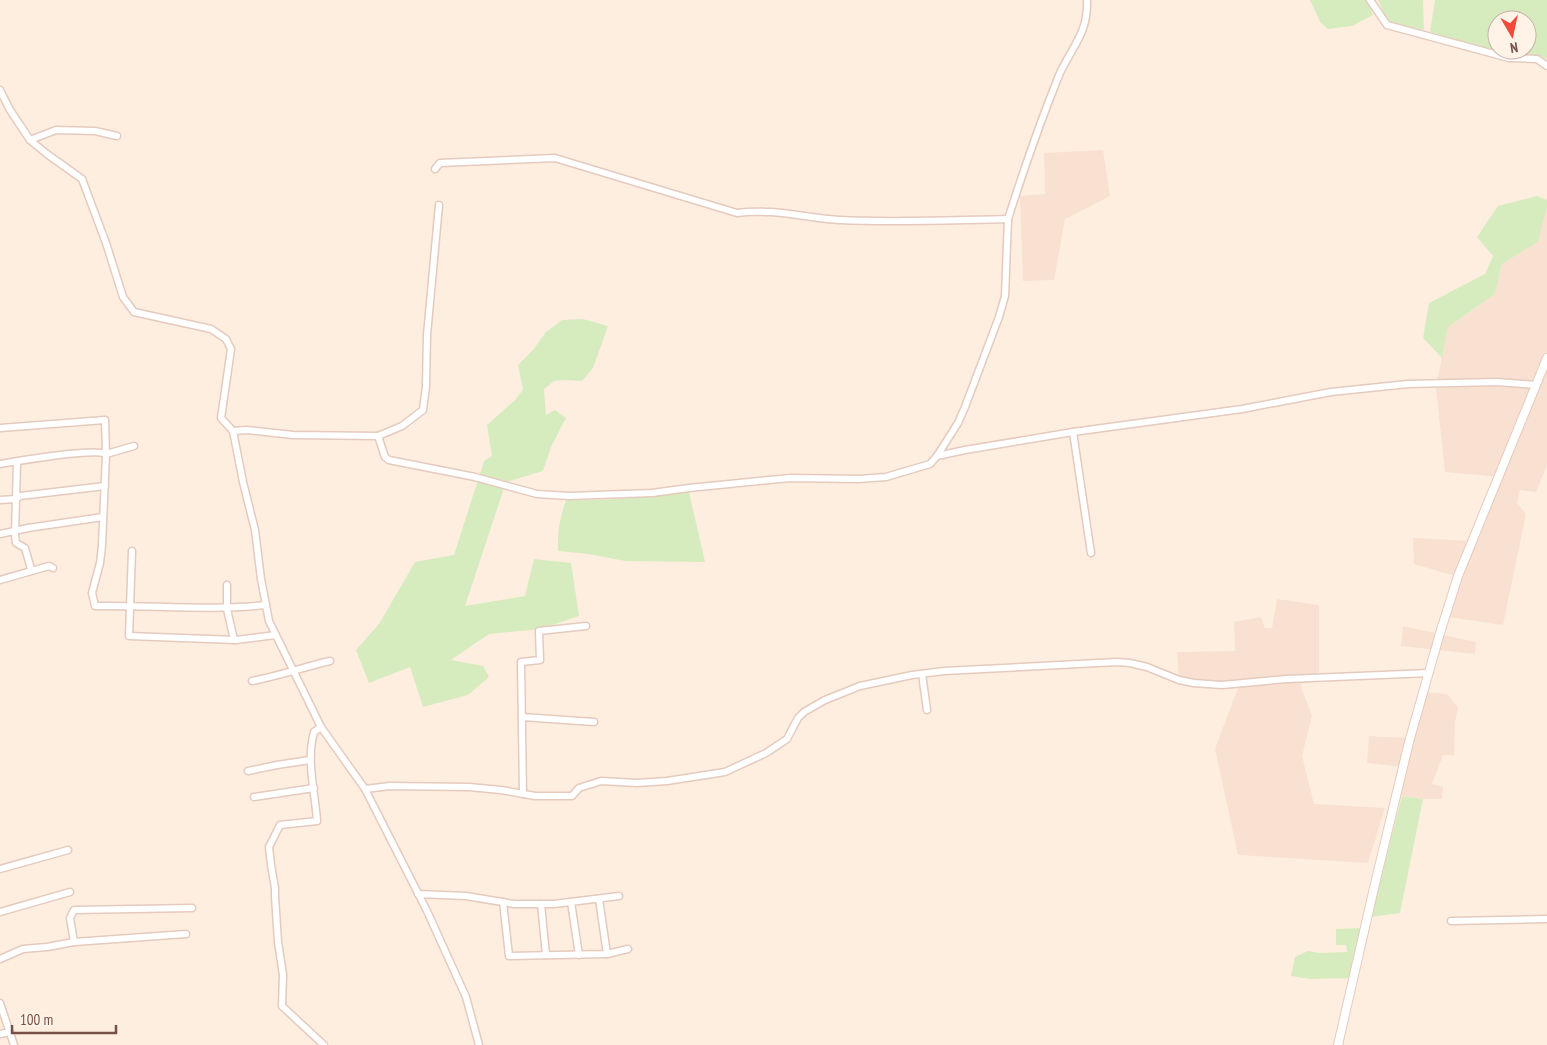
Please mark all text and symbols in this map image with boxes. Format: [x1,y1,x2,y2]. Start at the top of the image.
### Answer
north arrow [1487,10,1537,60]
text: N [1509,38,1519,57]
scale bar [12,1002,116,1034]
text: 100 m [20,1010,53,1029]

